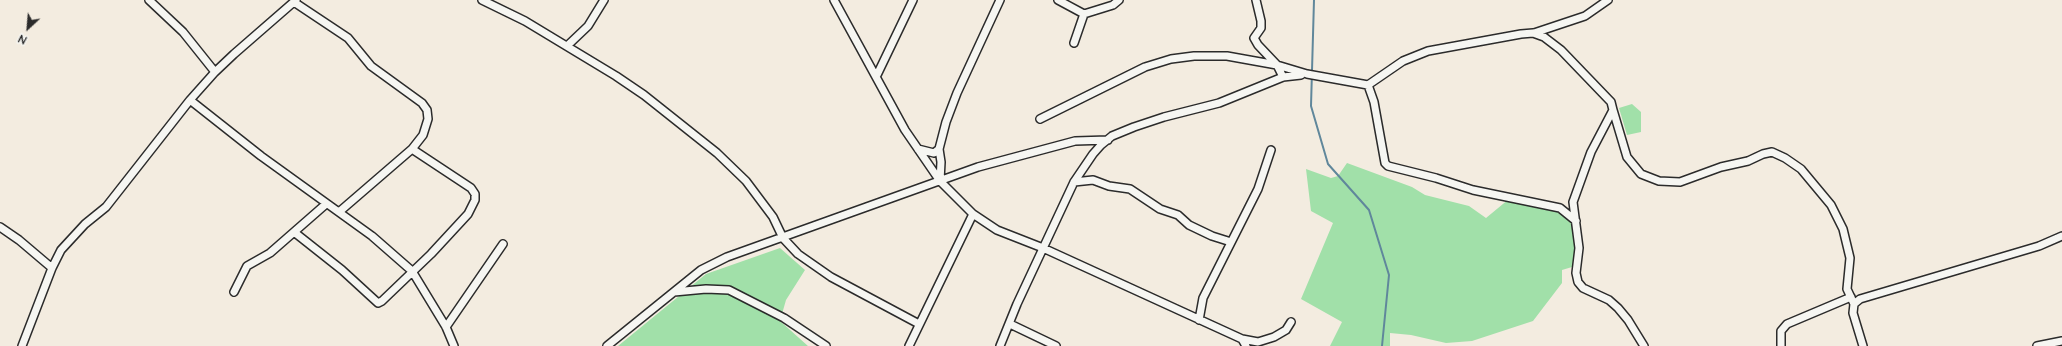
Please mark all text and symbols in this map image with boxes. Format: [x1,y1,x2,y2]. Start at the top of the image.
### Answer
north arrow [8,8,48,48]
text: N [16,31,29,47]

